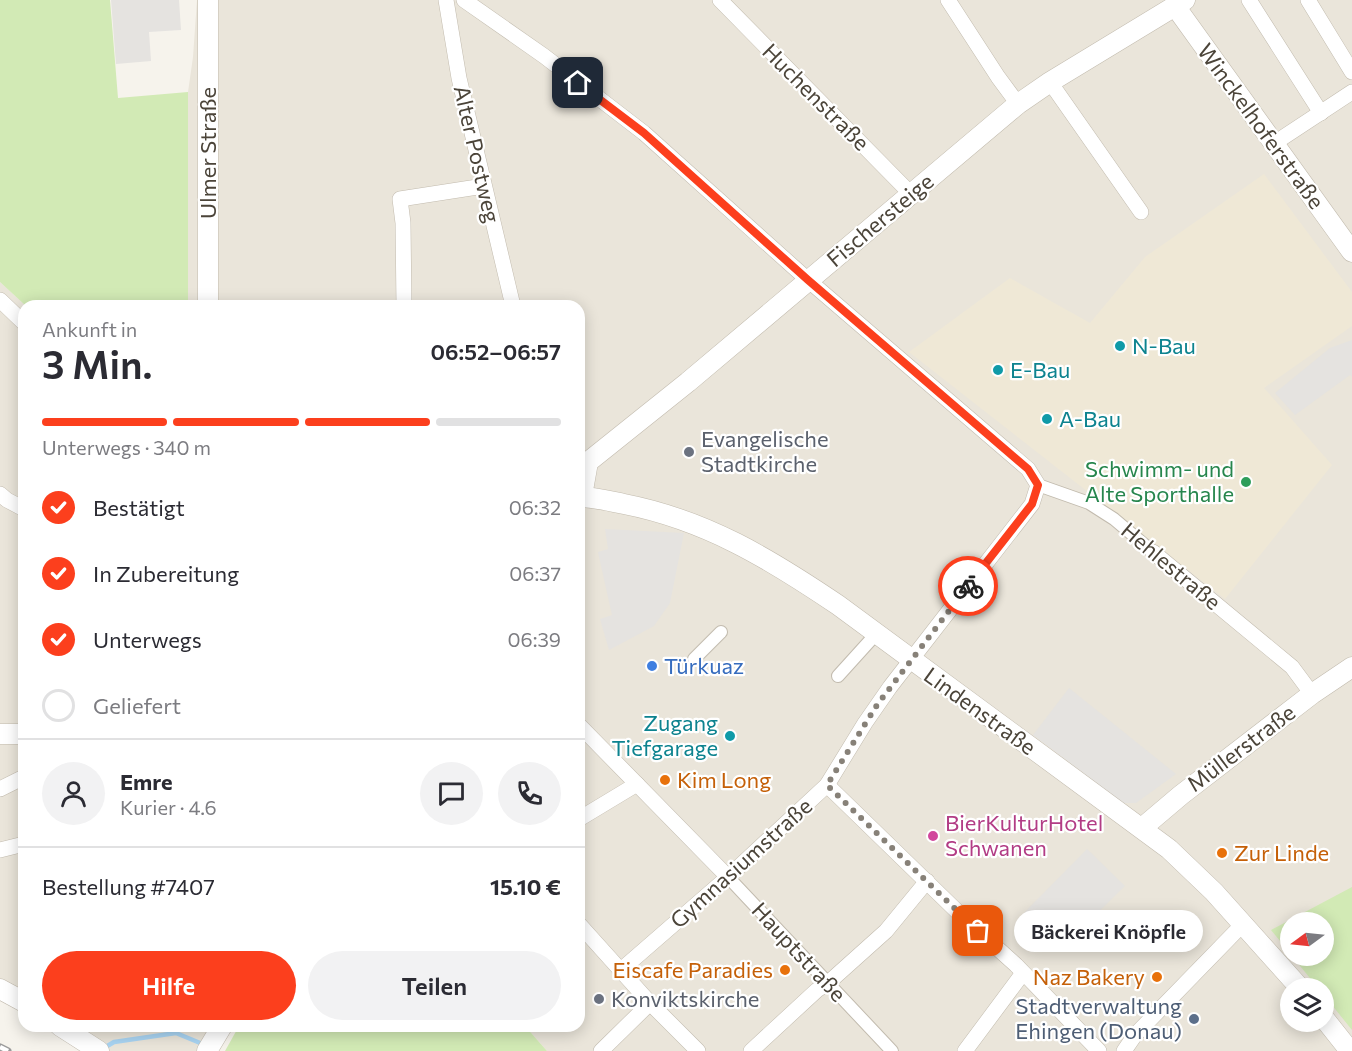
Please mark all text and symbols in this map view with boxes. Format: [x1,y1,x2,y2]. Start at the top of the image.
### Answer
street label: Huchenstraße [757,37,876,156]
street label: Winckelhoferstraße [1192,38,1330,214]
pin [552,57,603,108]
icon: home [561,66,594,99]
street label: Alter Postweg [449,82,506,225]
street label: Ulmer Straße [194,87,221,219]
street label: Fischersteige [821,167,939,272]
text: Ankunft in [42,317,137,341]
place label: N-Bau [1132,332,1196,359]
text: 06:52–06:57 [431,338,561,365]
text: 3 Min. [42,339,153,387]
marker: N-Bau [1113,339,1127,353]
place label: E-Bau [1010,356,1070,383]
marker: E-Bau [991,363,1005,377]
place label: A-Bau [1059,405,1121,432]
marker: A-Bau [1040,412,1054,426]
place label: Evangelische Stadtkirche [701,425,829,477]
text: Unterwegs · 340 m [42,435,211,459]
marker: Evangelische Stadtkirche [682,445,696,459]
place label: Schwimm- und Alte Sporthalle [1085,455,1234,507]
marker: Schwimm- und Alte Sporthalle [1239,475,1253,489]
icon: check [42,491,75,524]
text: Bestätigt [93,494,185,521]
text: 06:32 [509,495,561,519]
street label: Hehlestraße [1116,516,1227,615]
courier [938,556,998,616]
icon: check [42,557,75,590]
text: In Zubereitung [93,560,239,587]
text: 06:37 [509,561,561,585]
icon: bike [952,570,985,603]
icon: check [42,623,75,656]
text: Unterwegs [93,626,202,653]
text: 06:39 [508,627,561,651]
place label: Türkuaz [664,652,744,679]
marker: Türkuaz [645,659,659,673]
street label: Lindenstraße [919,661,1042,760]
text: Geliefert [93,692,181,719]
street label: Müllerstraße [1181,698,1300,797]
place label: Zugang Tiefgarage [611,709,718,761]
marker: Zugang Tiefgarage [723,729,737,743]
button: person [42,762,105,825]
button: chat [420,762,483,825]
button: phone [498,762,561,825]
place label: Kim Long [677,766,771,793]
text: Emre [120,768,173,795]
marker: Kim Long [658,773,672,787]
street label: Gymnasiumstraße [664,792,817,933]
text: Kurier · 4.6 [120,795,217,819]
place label: BierKulturHotel Schwanen [945,809,1103,861]
marker: BierKulturHotel Schwanen [926,829,940,843]
place label: Zur Linde [1234,839,1329,866]
marker: Zur Linde [1215,846,1229,860]
text: Bestellung #7407 [42,873,215,900]
text: 15.10 € [490,873,561,900]
street label: Hauptstraße [746,896,852,1007]
pin [952,905,1003,956]
callout: Bäckerei Knöpfle [1014,910,1203,952]
north arrow [1280,912,1334,966]
map controls [1280,912,1334,1032]
icon: bag [961,914,994,947]
text: Bäckerei Knöpfle [1031,919,1186,943]
button: Hilfe [42,951,296,1020]
button: Teilen [308,951,561,1020]
place label: Eiscafe Paradies [613,956,773,983]
marker: Eiscafe Paradies [778,963,792,977]
place label: Naz Bakery [1033,963,1145,990]
marker: Naz Bakery [1150,970,1164,984]
button: layers [1280,978,1334,1032]
place label: Konviktskirche [611,985,759,1012]
marker: Konviktskirche [592,992,606,1006]
place label: Stadtverwaltung Ehingen (Donau) [1015,992,1182,1044]
marker: Stadtverwaltung Ehingen (Donau) [1187,1012,1201,1026]

